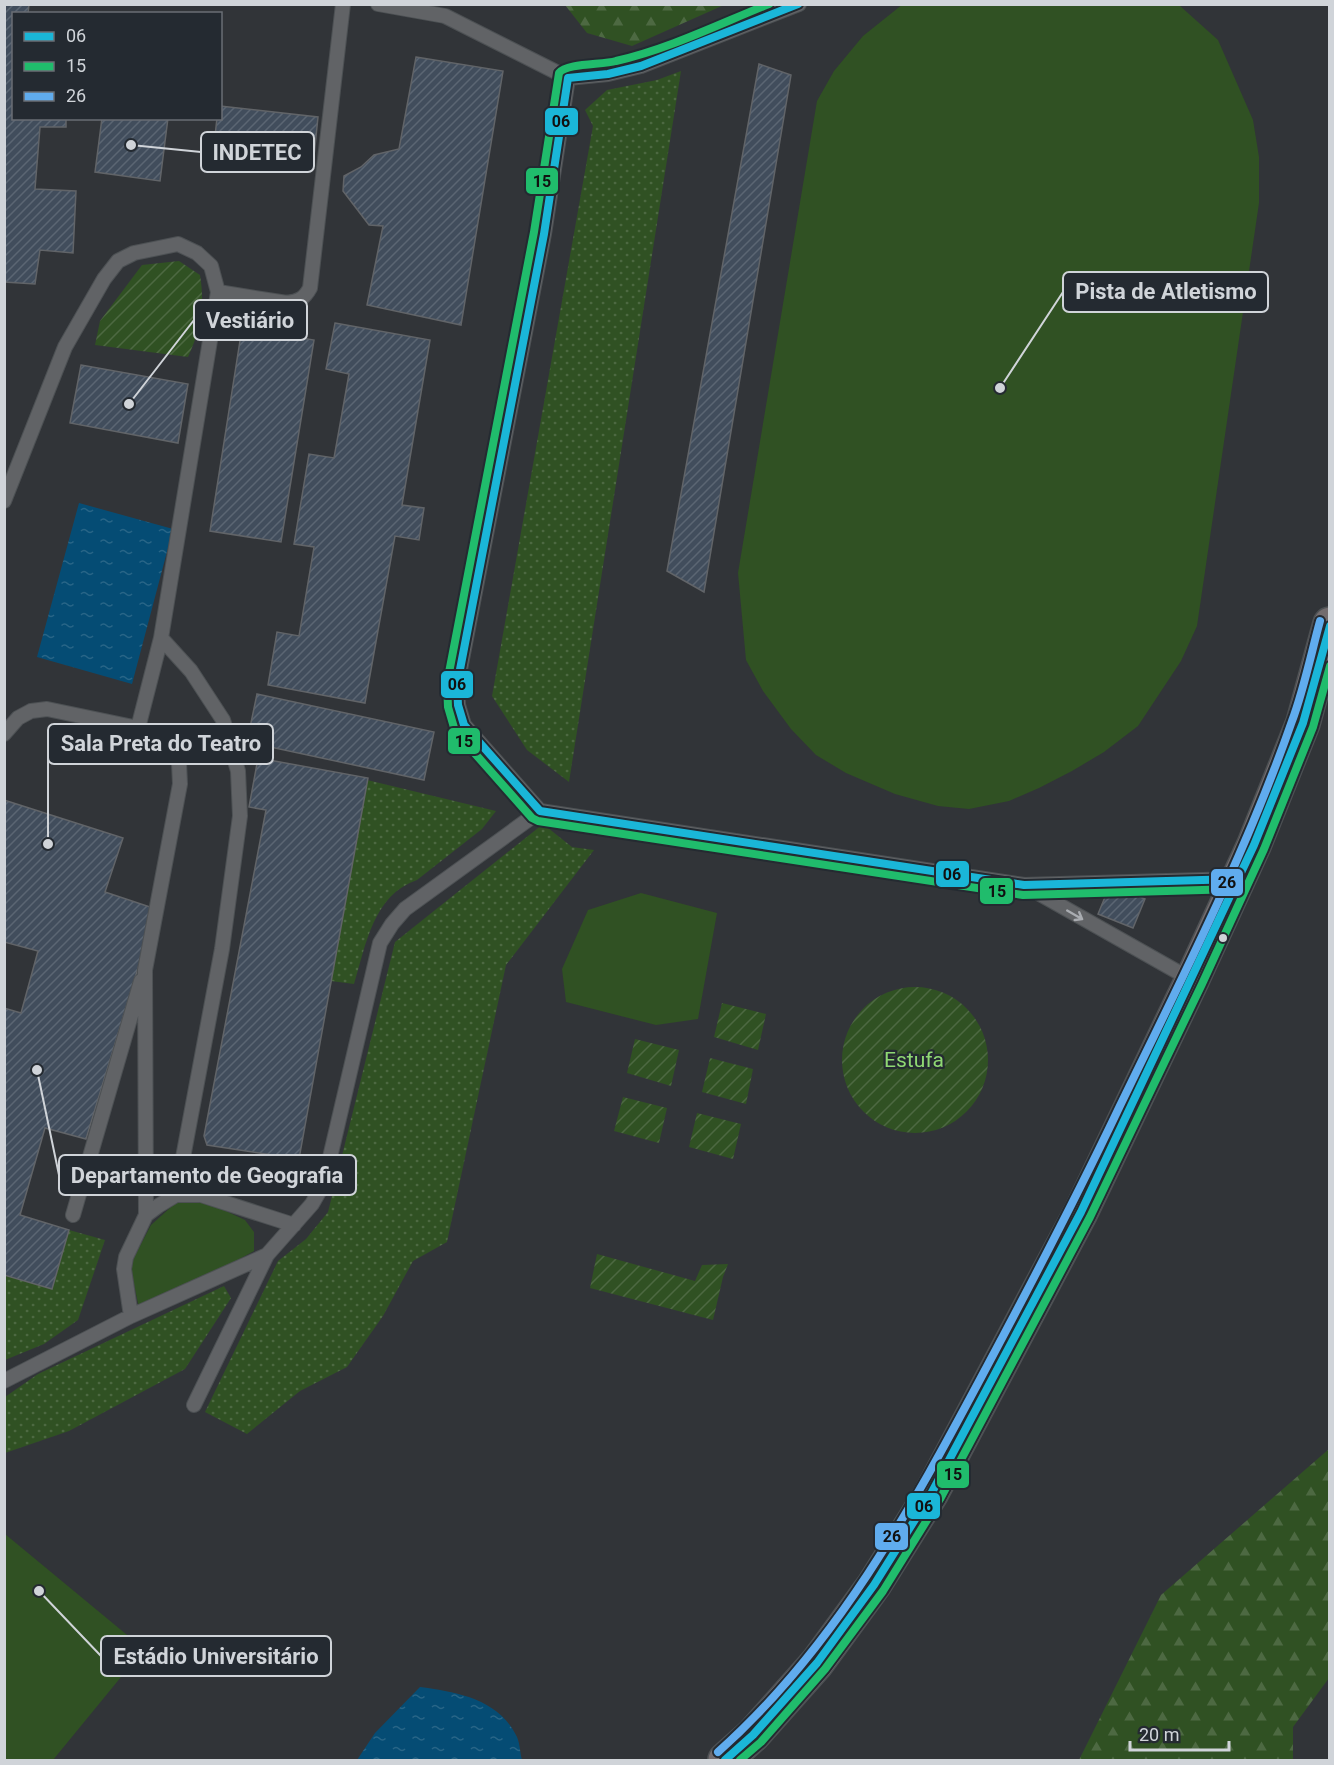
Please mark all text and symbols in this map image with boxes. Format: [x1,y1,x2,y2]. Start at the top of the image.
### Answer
legend [12,12,222,120]
text: 06 [66,25,86,46]
text: 15 [66,55,86,76]
text: 26 [66,85,86,106]
line badge: 06 [544,107,579,136]
text: 06 [552,112,570,131]
callout: INDETEC [201,132,314,172]
text: INDETEC [212,140,302,165]
line badge: 15 [525,167,559,195]
text: 15 [533,172,551,191]
callout: Pista de Atletismo [1063,272,1268,312]
text: Pista de Atletismo [1075,279,1257,304]
callout: Vestiário [194,300,307,340]
text: Vestiário [206,308,294,333]
line badge: 06 [440,670,474,699]
text: 06 [448,675,466,694]
callout: Sala Preta do Teatro [48,724,273,764]
line badge: 15 [447,727,481,755]
text: Sala Preta do Teatro [61,731,261,756]
text: 15 [455,732,473,751]
line badge: 06 [935,860,970,888]
text: 06 [943,865,961,884]
line badge: 26 [1210,868,1244,897]
text: 26 [1218,873,1236,892]
line badge: 15 [979,877,1014,905]
text: 15 [988,882,1006,901]
one-way arrow [1066,909,1083,921]
unlabelled marker [1217,932,1229,944]
park label: Estufa [884,1048,944,1072]
callout: Departamento de Geografia [59,1155,356,1195]
text: Departamento de Geografia [71,1163,344,1188]
line badge: 15 [936,1460,970,1489]
text: 15 [944,1465,962,1484]
line badge: 06 [906,1492,941,1520]
text: 06 [915,1497,933,1516]
line badge: 26 [874,1522,909,1551]
text: 26 [883,1527,901,1546]
callout: Estádio Universitário [101,1636,331,1676]
text: Estádio Universitário [113,1644,319,1669]
scale bar [1130,1714,1229,1752]
text: 20 m [1139,1724,1179,1745]

